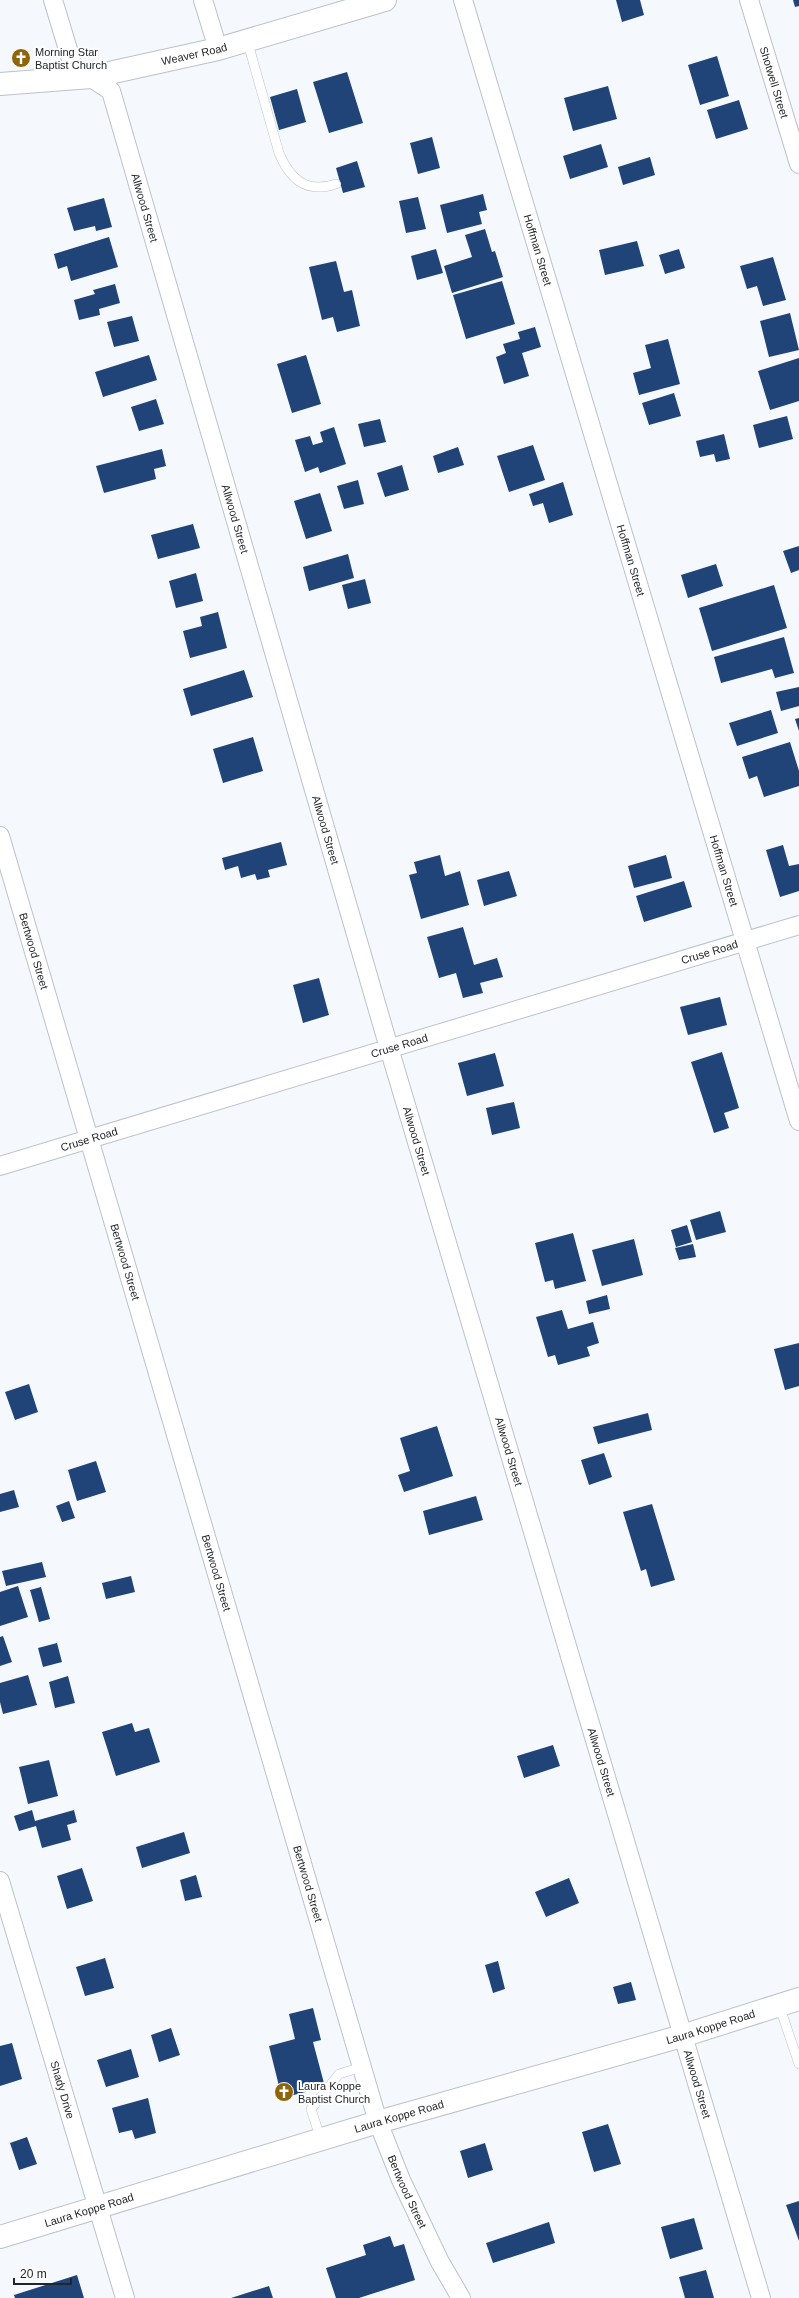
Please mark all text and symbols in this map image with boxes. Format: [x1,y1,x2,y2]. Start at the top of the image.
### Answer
street label: Weaver Road [160,41,229,67]
street label: Shotwell Street [758,45,791,119]
place label: Morning Star Baptist Church [35,46,107,71]
church icon: Morning Star Baptist Church [10,47,32,69]
street label: Allwood Street [129,172,161,244]
street label: Hoffman Street [522,213,554,287]
street label: Allwood Street [220,483,251,555]
street label: Hoffman Street [615,523,647,597]
street label: Allwood Street [310,794,341,866]
street label: Hoffman Street [708,834,740,908]
street label: Bertwood Street [17,912,51,991]
street label: Cruse Road [680,938,739,966]
street label: Cruse Road [369,1031,429,1060]
street label: Allwood Street [401,1105,433,1177]
street label: Cruse Road [59,1125,119,1153]
street label: Bertwood Street [108,1222,142,1302]
street label: Allwood Street [493,1416,525,1487]
street label: Bertwood Street [200,1533,233,1612]
street label: Allwood Street [586,1726,617,1798]
street label: Bertwood Street [291,1844,325,1923]
street label: Laura Koppe Road [665,2007,756,2046]
street label: Allwood Street [681,2048,713,2120]
street label: Shady Drive [48,2059,77,2120]
place label: Laura Koppe Baptist Church [298,2080,370,2105]
church icon: Laura Koppe Baptist Church [273,2081,295,2103]
street label: Laura Koppe Road [353,2098,445,2135]
street label: Bertwood Street [386,2153,429,2230]
street label: Laura Koppe Road [43,2191,135,2229]
scale bar [14,2260,71,2286]
text: 20 m [20,2267,47,2281]

